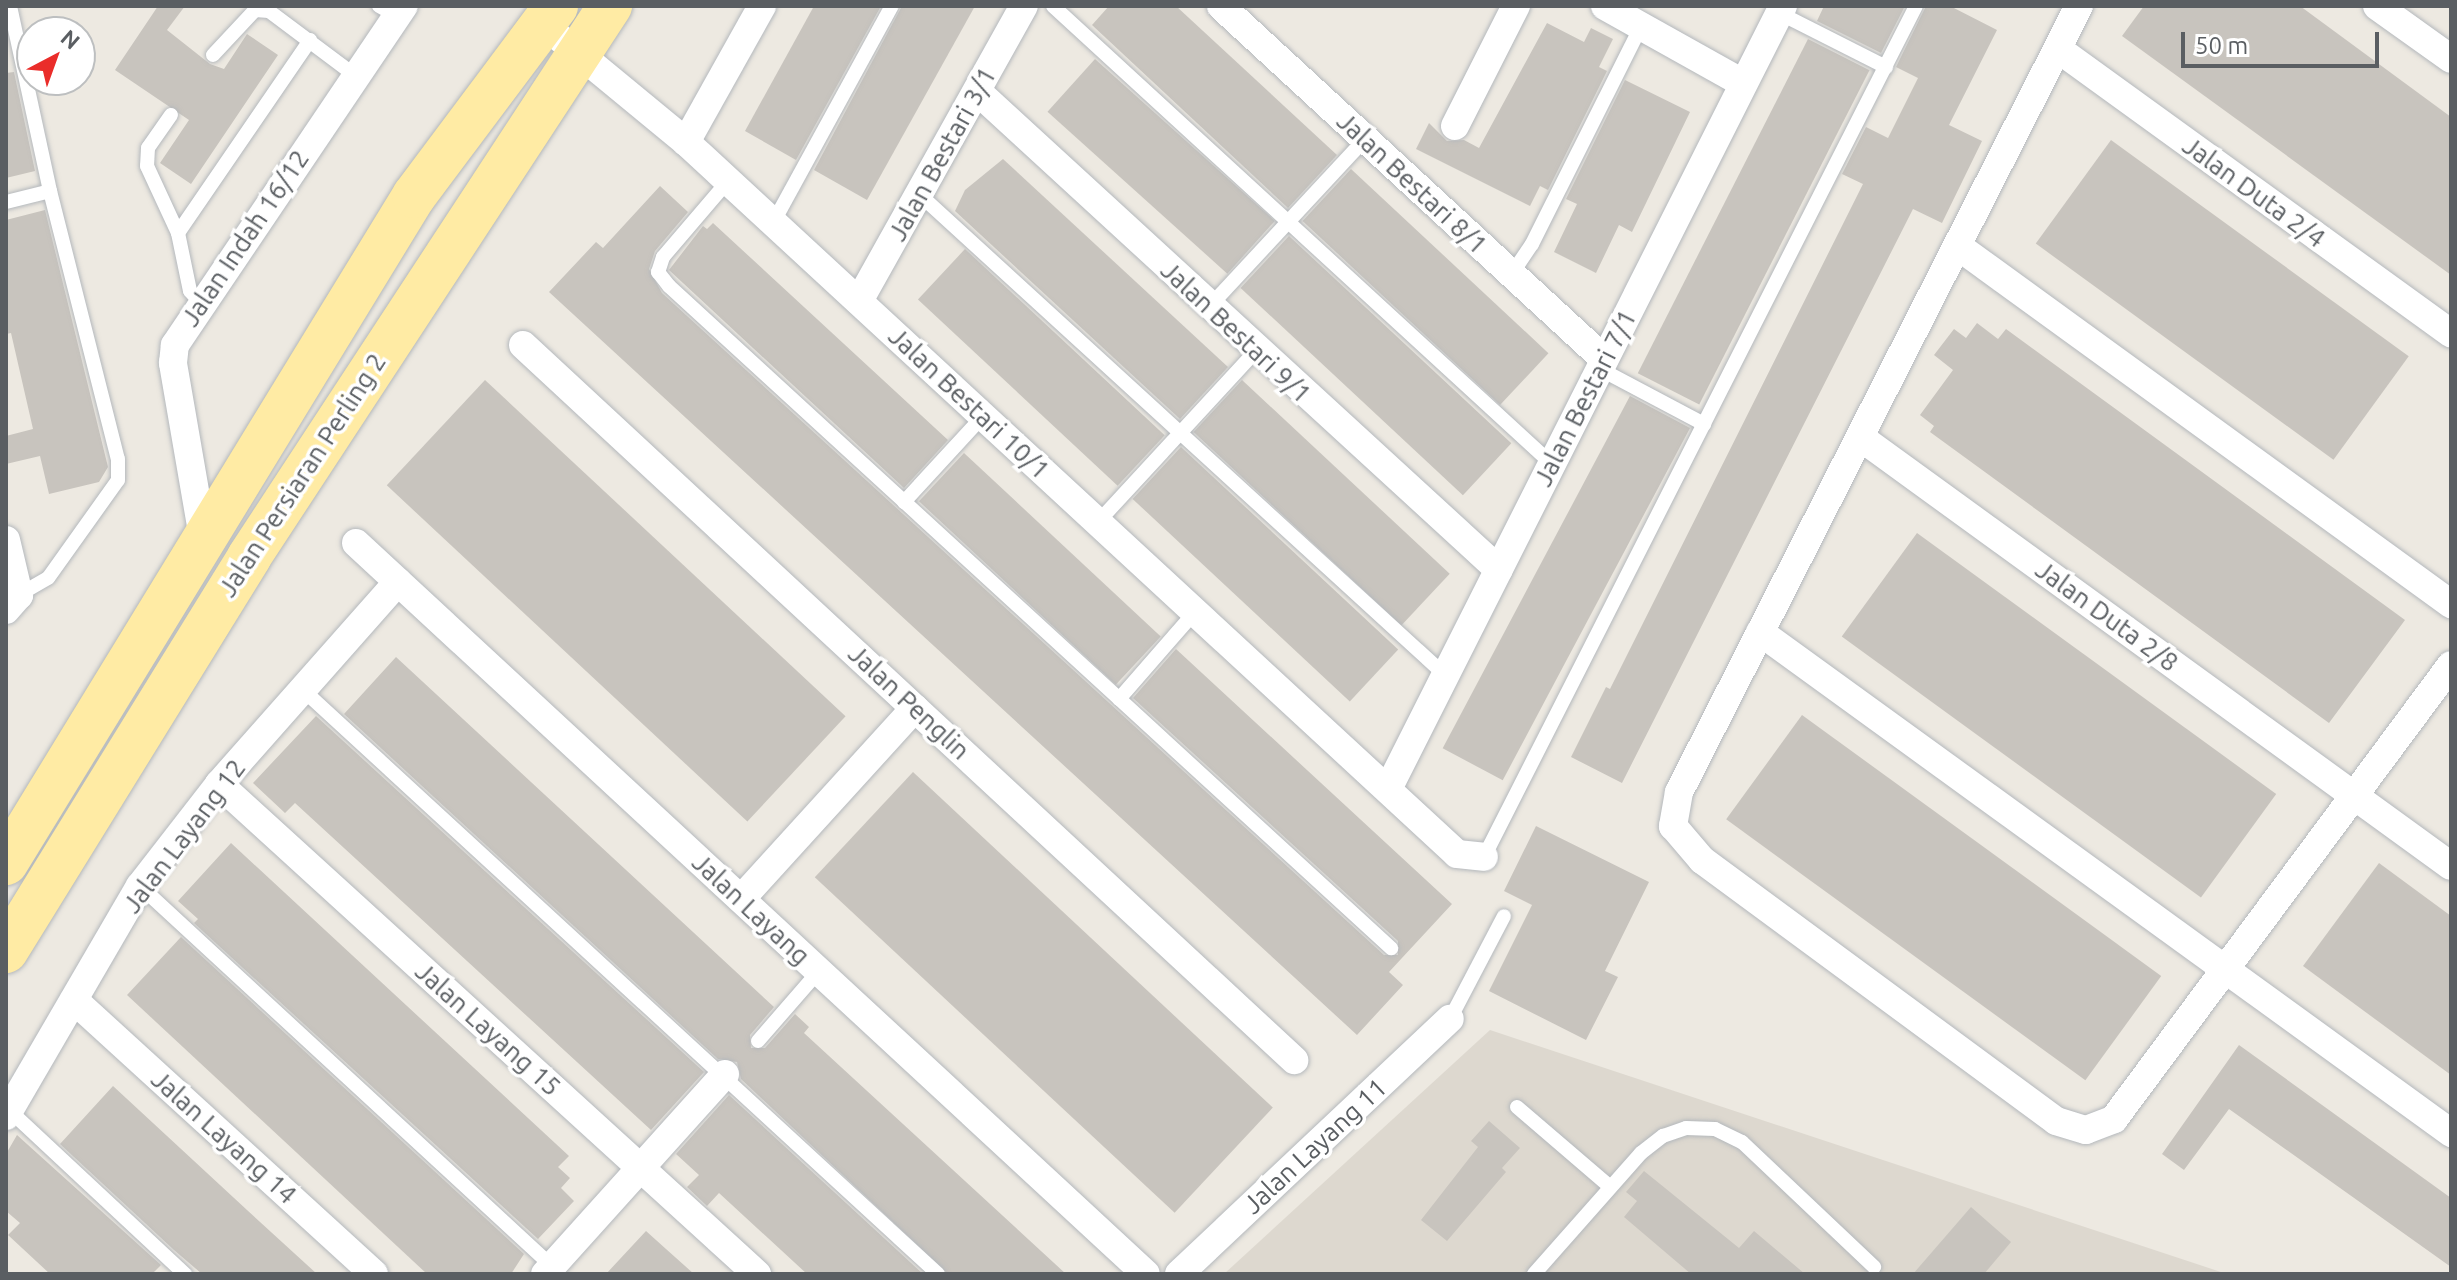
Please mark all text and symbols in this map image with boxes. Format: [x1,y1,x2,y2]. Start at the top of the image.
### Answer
north arrow [16,16,96,96]
scale bar [2185,16,2383,66]
text: N [56,24,85,54]
text: 50 m [2195,32,2248,59]
street label: Jalan Bestari 3/1 [881,62,1003,246]
street label: Jalan Bestari 8/1 [1330,105,1494,261]
street label: Jalan Duta 2/4 [2177,130,2331,254]
street label: Jalan Indah 16/12 [174,144,316,332]
street label: Jalan Bestari 9/1 [1154,254,1318,410]
street label: Jalan Bestari 7/1 [1527,305,1643,491]
street label: Jalan Bestari 10/1 [882,320,1056,486]
street label: Jalan Persiaran Perling 2 [212,347,392,603]
street label: Jalan Duta 2/8 [2030,554,2184,678]
street label: Jalan Penglin [842,638,976,766]
street label: Jalan Layang 12 [116,753,252,919]
street label: Jalan Layang [686,847,816,971]
street label: Jalan Layang 15 [409,956,567,1102]
street label: Jalan Layang 14 [145,1064,303,1210]
street label: Jalan Layang 11 [1237,1072,1393,1220]

